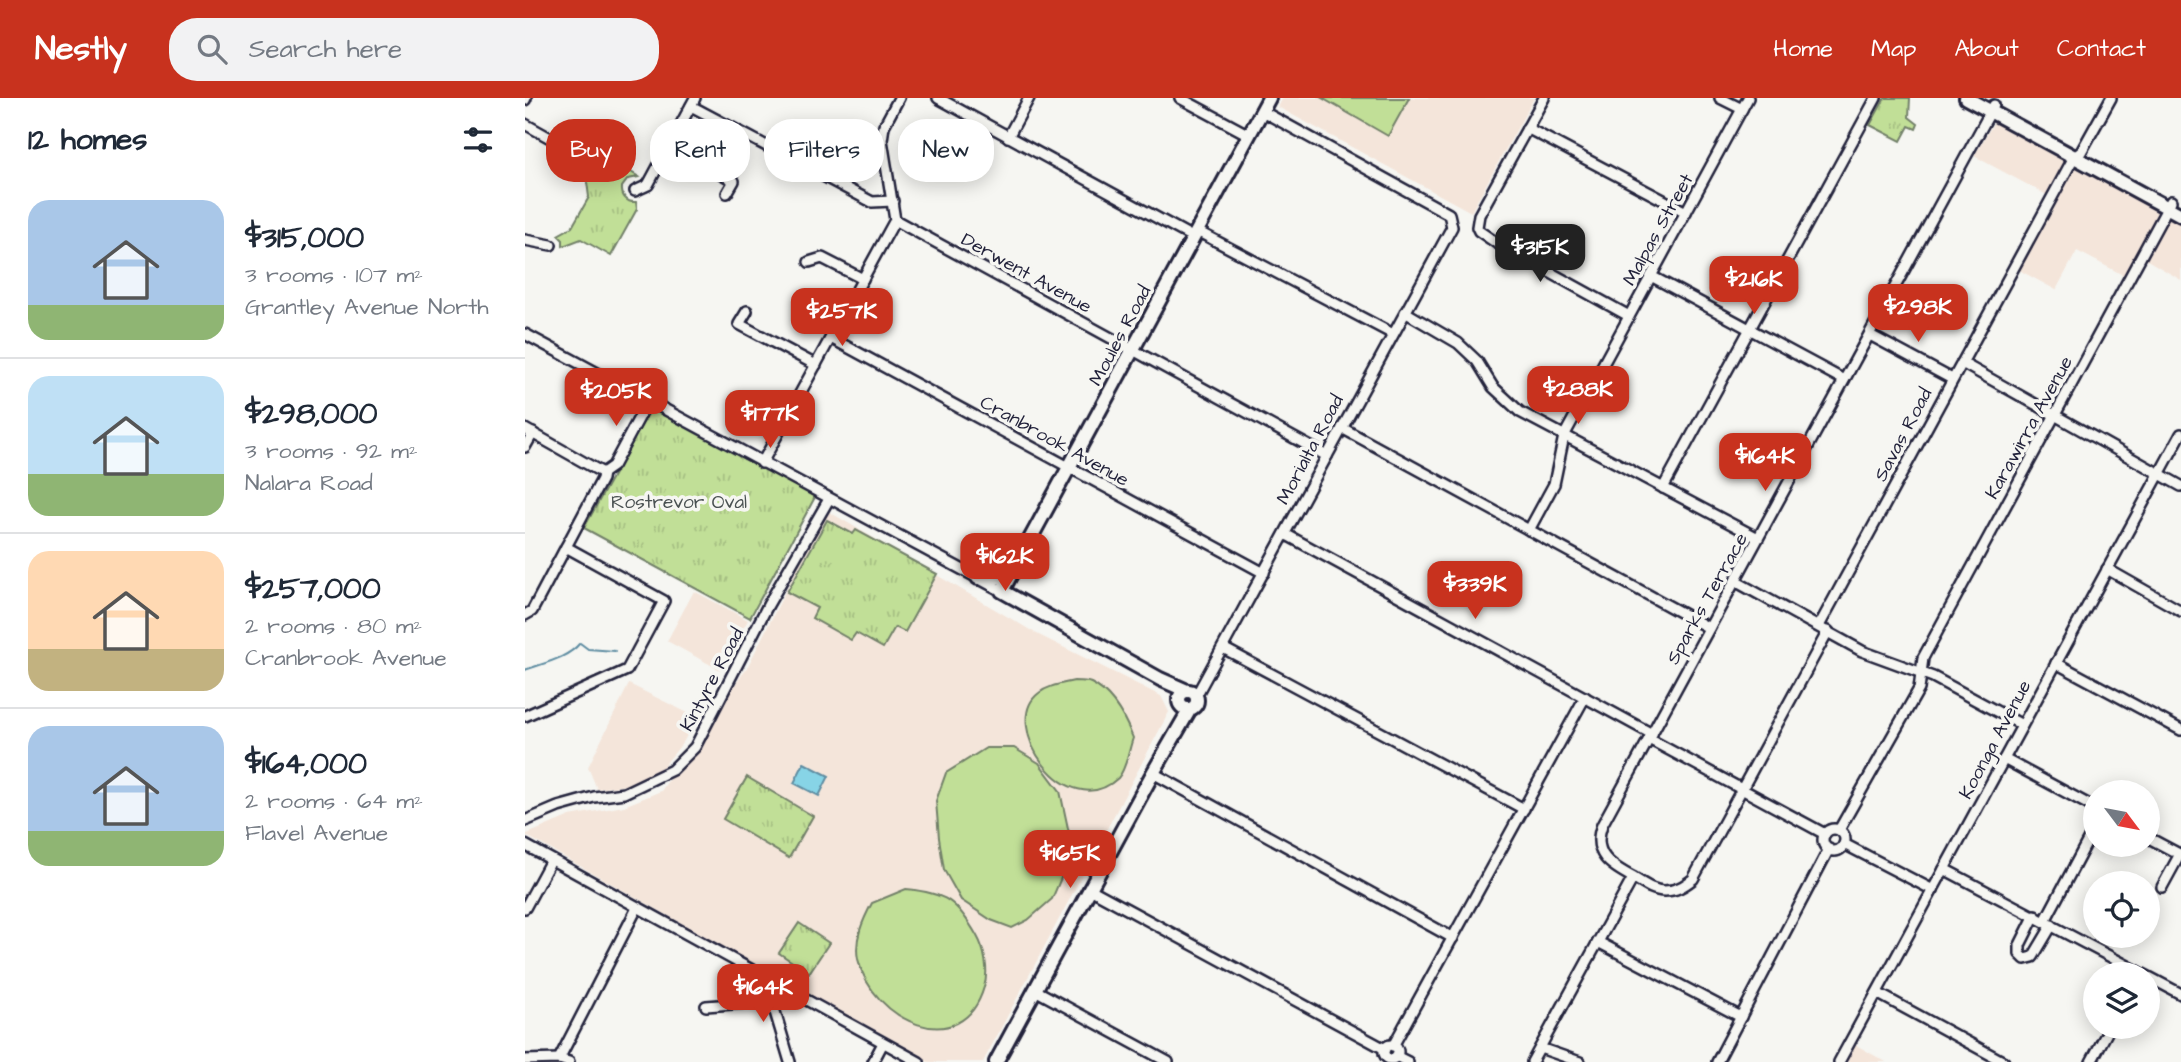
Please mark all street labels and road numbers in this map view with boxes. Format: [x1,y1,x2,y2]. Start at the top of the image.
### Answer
street label: Malpas Street [1616,169,1700,291]
street label: Derwent Avenue [956,226,1096,320]
street label: Moules Road [1083,281,1158,391]
street label: Karawirra Avenue [1979,351,2080,504]
street label: Savas Road [1867,383,1939,486]
street label: Cranbrook Avenue [975,389,1134,494]
street label: Morialta Road [1270,390,1351,509]
street label: Sparks Terrace [1660,528,1755,669]
street label: Kintyre Road [674,623,752,737]
street label: Koonga Avenue [1953,675,2039,804]

